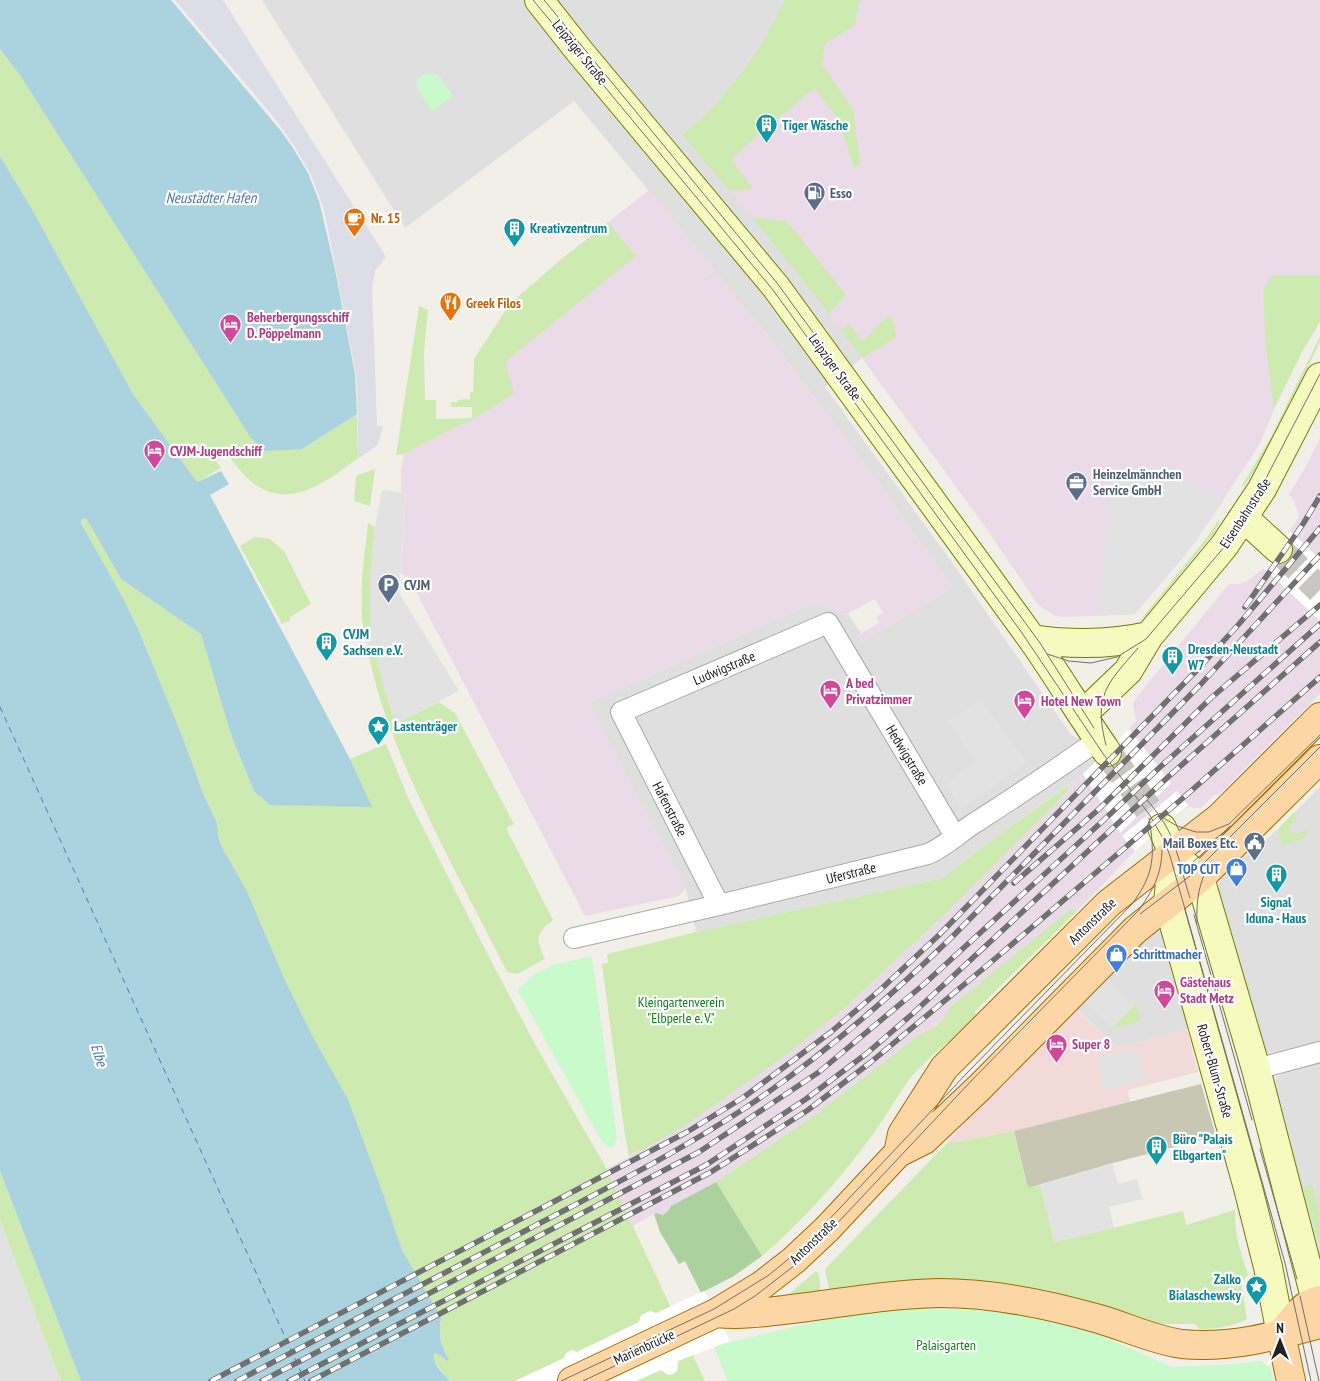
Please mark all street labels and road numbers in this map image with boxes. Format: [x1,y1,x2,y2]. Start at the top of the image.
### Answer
street label: Leipziger Straße [548,16,612,88]
street label: Leipziger Straße [805,330,865,404]
street label: Eisenbahnstraße [1216,474,1275,552]
street label: Ludwigstraße [690,647,758,689]
street label: Hedwigstraße [882,722,932,789]
street label: Hafenstraße [649,779,692,840]
street label: Uferstraße [824,858,878,888]
street label: Antonstraße [1064,894,1120,948]
street label: Robert-Blum-Straße [1193,1022,1237,1120]
street label: Antonstraße [785,1214,841,1268]
street label: Marienbrücke [611,1325,678,1369]

